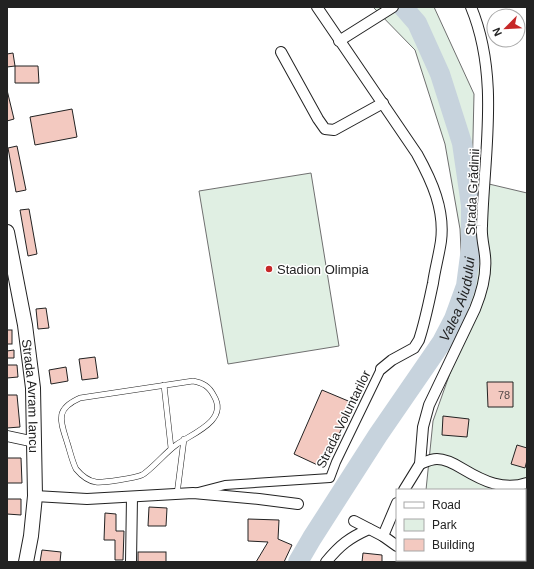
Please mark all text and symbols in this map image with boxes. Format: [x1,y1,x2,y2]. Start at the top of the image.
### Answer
north arrow [486,8,526,48]
text: N [490,26,504,38]
street label: Strada Grădinii [463,148,482,236]
water label: Valea Aiudului [436,255,478,344]
place label: Stadion Olimpia [277,262,370,277]
marker: Stadion Olimpia [264,264,274,274]
street label: Strada Avram Iancu [19,338,41,453]
street label: Strada Voluntarilor [313,367,374,471]
house number: 78 [498,389,510,401]
legend [396,489,526,561]
text: Road [432,498,461,512]
text: Park [432,518,458,532]
text: Building [432,538,475,552]

